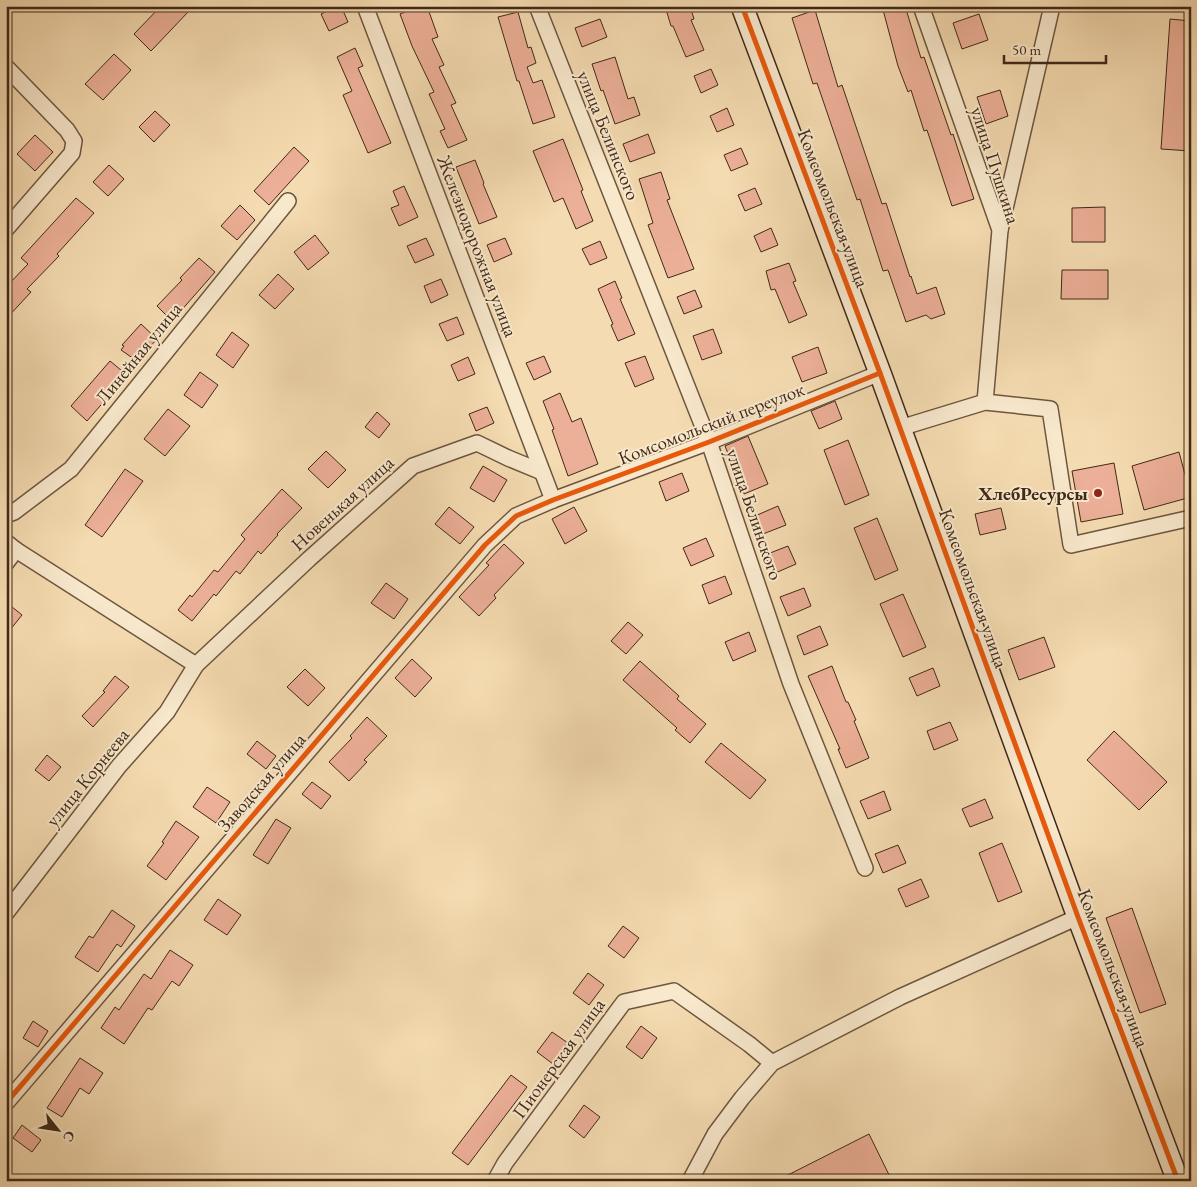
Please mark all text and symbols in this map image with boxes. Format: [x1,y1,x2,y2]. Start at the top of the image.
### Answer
scale bar [1004,32,1107,64]
text: 50 m [1012,40,1041,59]
street label: улица Белинского [571,67,646,204]
street label: улица Пушкина [965,103,1026,227]
street label: Комсомольская улица [792,125,875,291]
street label: Железнодорожная улица [431,151,524,341]
street label: Линейная улица [89,297,188,410]
street label: Комсомольский переулок [614,376,808,471]
street label: улица Белинского [720,445,789,583]
street label: Новенькая улица [285,450,400,556]
place label: ХлебРесурсы [977,481,1088,506]
marker: ХлебРесурсы [1092,487,1104,499]
street label: Комсомольская улица [933,505,1014,672]
street label: улица Корнеева [40,723,135,832]
street label: Заводская улица [211,727,312,837]
street label: Комсомольская улица [1072,885,1155,1051]
street label: Пионерская улица [506,993,611,1123]
north arrow [32,1104,82,1154]
text: С [59,1128,80,1145]

